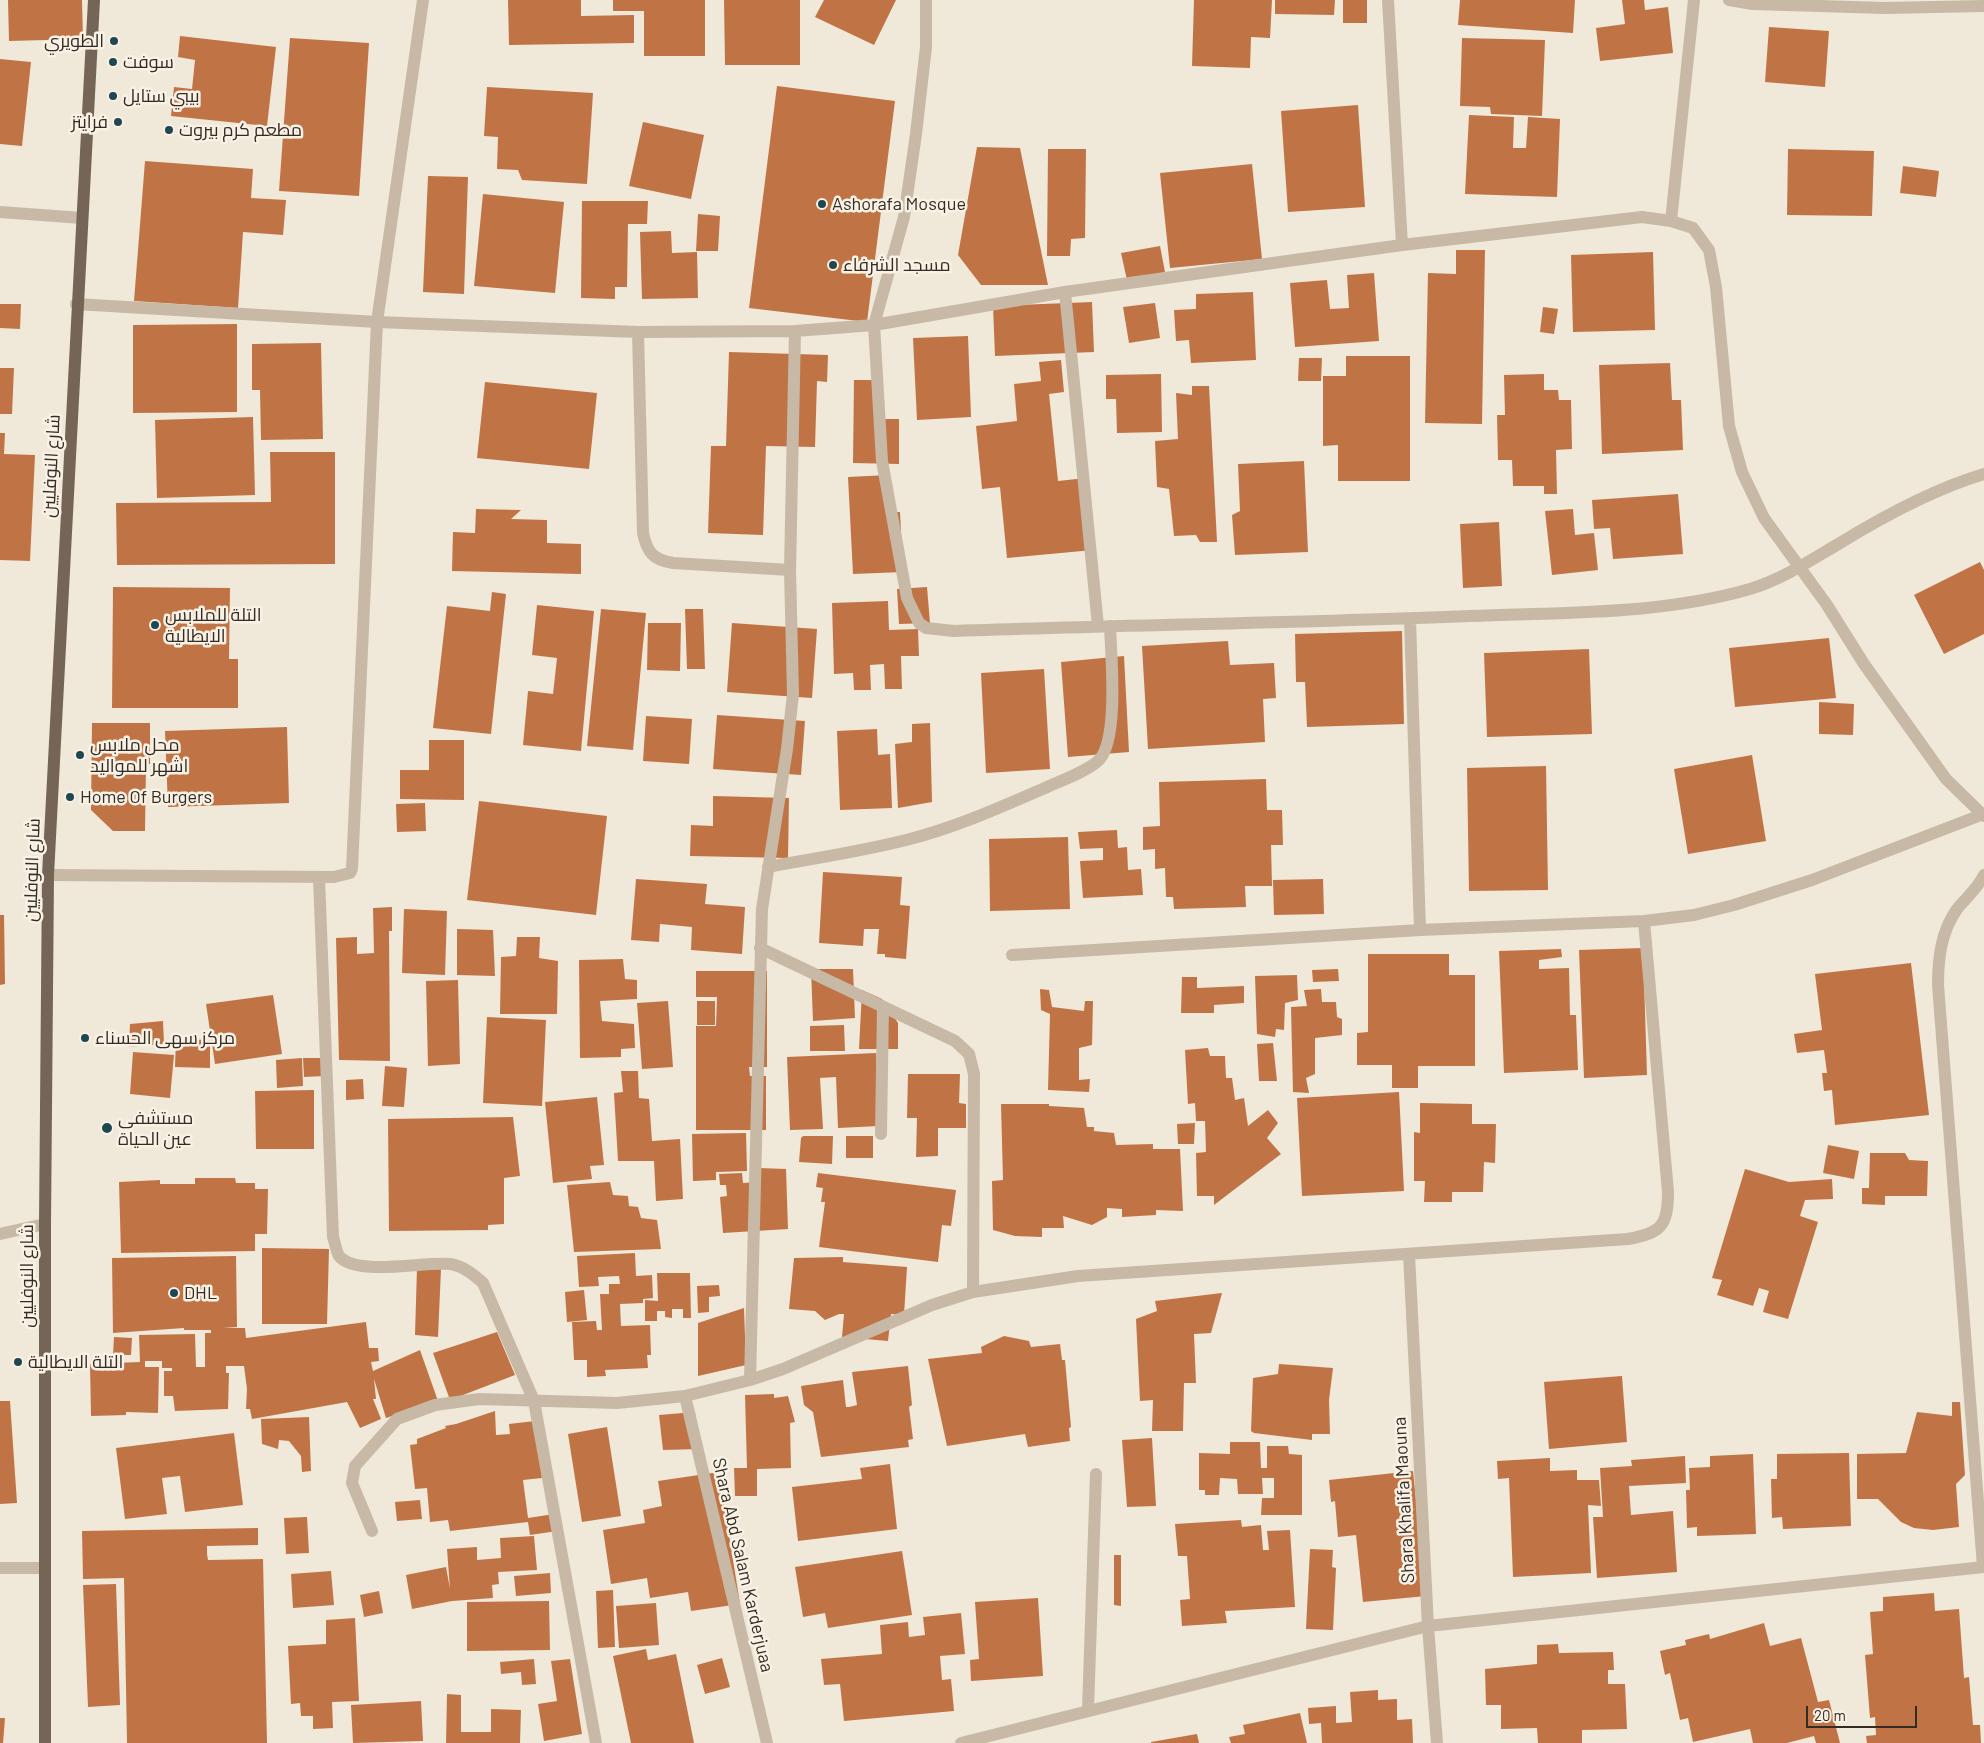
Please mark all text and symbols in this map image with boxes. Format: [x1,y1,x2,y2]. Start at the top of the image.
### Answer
place label: الطويري [44,30,104,52]
marker: الطويري [108,35,120,47]
place label: سوفت [123,51,174,73]
marker: سوفت [107,56,119,68]
place label: بيبي ستايل [123,85,200,107]
marker: بيبي ستايل [107,90,119,102]
place label: فرايتز [71,111,108,133]
marker: فرايتز [112,116,124,128]
place label: مطعم كرم بيروت [179,119,302,141]
marker: مطعم كرم بيروت [163,124,175,136]
place label: Ashorafa Mosque [832,193,966,215]
marker: Ashorafa Mosque [816,198,828,210]
place label: مسجد الشرفاء [843,254,951,276]
marker: مسجد الشرفاء [827,259,839,271]
street label: شارع النوفليين [38,414,64,518]
place label: التلة للملابس الايطالية [165,604,262,646]
marker: التلة للملابس الايطالية [149,619,161,631]
place label: محل ملابس اشهر للمواليد [90,734,188,776]
marker: محل ملابس اشهر للمواليد [74,749,86,761]
place label: Home Of Burgers [80,786,212,808]
marker: Home Of Burgers [64,791,76,803]
street label: شارع النوفليين [19,818,45,922]
place label: مركز سهى الحسناء [95,1027,235,1049]
marker: مركز سهى الحسناء [79,1032,91,1044]
place label: مستشفى عين الحياة [118,1107,193,1150]
marker: مستشفى عين الحياة [100,1121,114,1135]
street label: شارع النوفليين [16,1224,38,1328]
place label: DHL [184,1282,217,1304]
marker: DHL [168,1287,180,1299]
place label: التلة الايطالية [28,1351,123,1373]
marker: التلة الايطالية [12,1356,24,1368]
street label: Shara Khalifa Maouna [1389,1416,1419,1584]
street label: Shara Abd Salam Karderjuaa [708,1456,778,1674]
scale bar [1809,1696,1920,1728]
text: 20 m [1814,1706,1846,1724]

